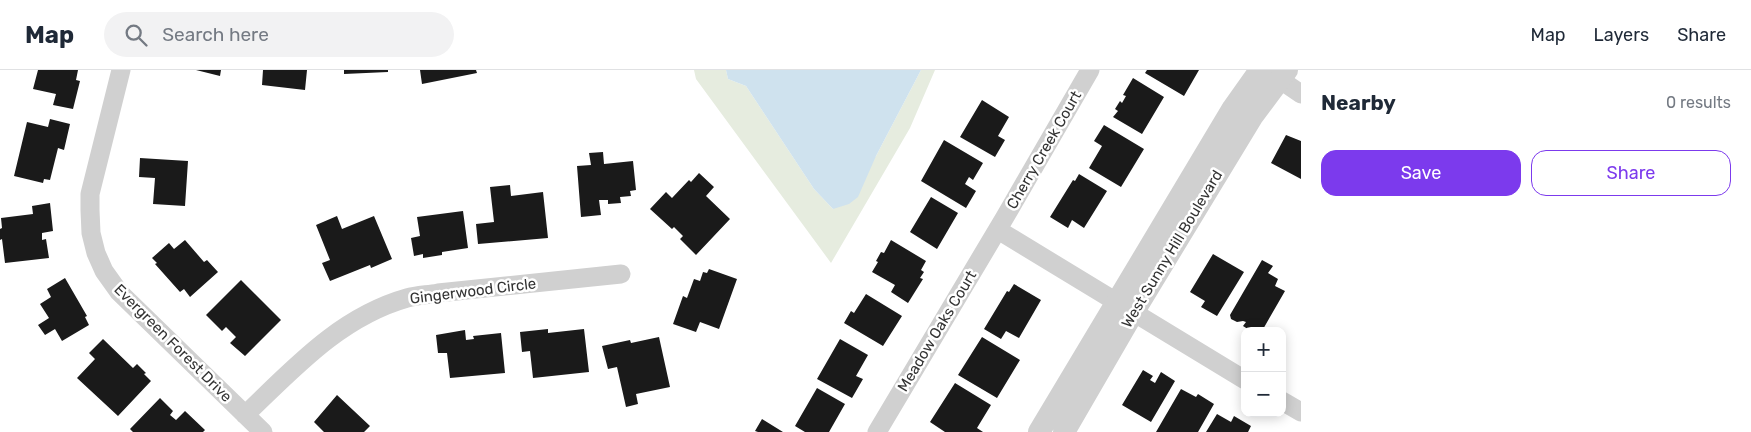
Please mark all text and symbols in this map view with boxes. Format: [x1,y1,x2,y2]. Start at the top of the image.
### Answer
search box [104,12,454,57]
text: Map [25,21,74,49]
icon: search [122,21,150,49]
text: Search here [162,23,269,46]
text: Map [1531,24,1566,46]
text: Layers [1594,24,1649,46]
text: Share [1677,24,1726,46]
street label: Cherry Creek Court [1003,88,1085,212]
text: Nearby [1321,90,1396,115]
text: 0 results [1666,93,1731,112]
button: Save [1321,150,1521,196]
button: Share [1531,150,1731,196]
street label: West Sunny Hill Boulevard [1118,167,1226,331]
street label: Meadow Oaks Court [894,267,980,395]
street label: Gingerwood Circle [409,274,537,308]
street label: Evergreen Forest Drive [110,280,236,406]
map controls [1241,327,1286,417]
button: + [1241,327,1286,372]
button: − [1241,372,1286,417]

